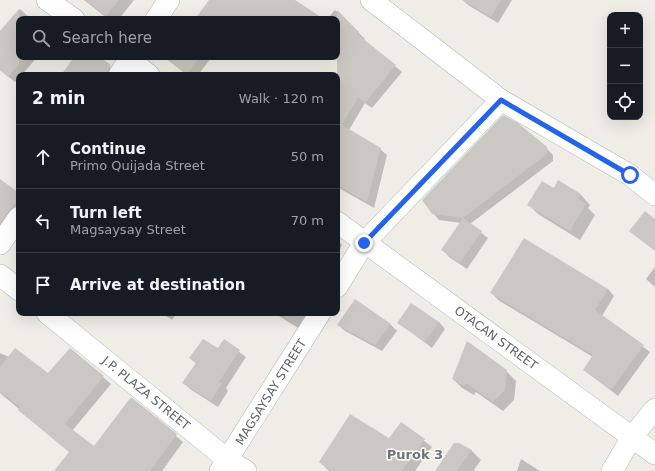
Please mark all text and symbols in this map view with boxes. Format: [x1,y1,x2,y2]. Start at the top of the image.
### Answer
map controls [607,12,643,120]
button: + [607,12,643,48]
search box [16,16,340,60]
icon: search [30,27,52,49]
text: Search here [62,29,152,47]
button: − [607,48,643,84]
button: locate [607,84,643,120]
text: 2 min [32,88,85,108]
text: Walk · 120 m [239,91,324,106]
text: Continue [70,140,146,158]
icon: ahead [32,146,54,168]
text: 50 m [291,149,324,164]
text: Primo Quijada Street [70,158,205,173]
route start [621,166,639,184]
text: Turn left [70,204,142,222]
icon: left [32,210,54,232]
text: 70 m [291,213,324,228]
text: Magsaysay Street [70,222,186,237]
route end [355,234,373,252]
icon: arrive [32,274,54,296]
text: Arrive at destination [70,276,245,294]
street label: OTACAN STREET [452,303,541,373]
street label: MAGSAYSAY STREET [233,336,310,447]
street label: J.P. PLAZA STREET [99,353,193,433]
district label: Purok 3 [387,447,443,462]

